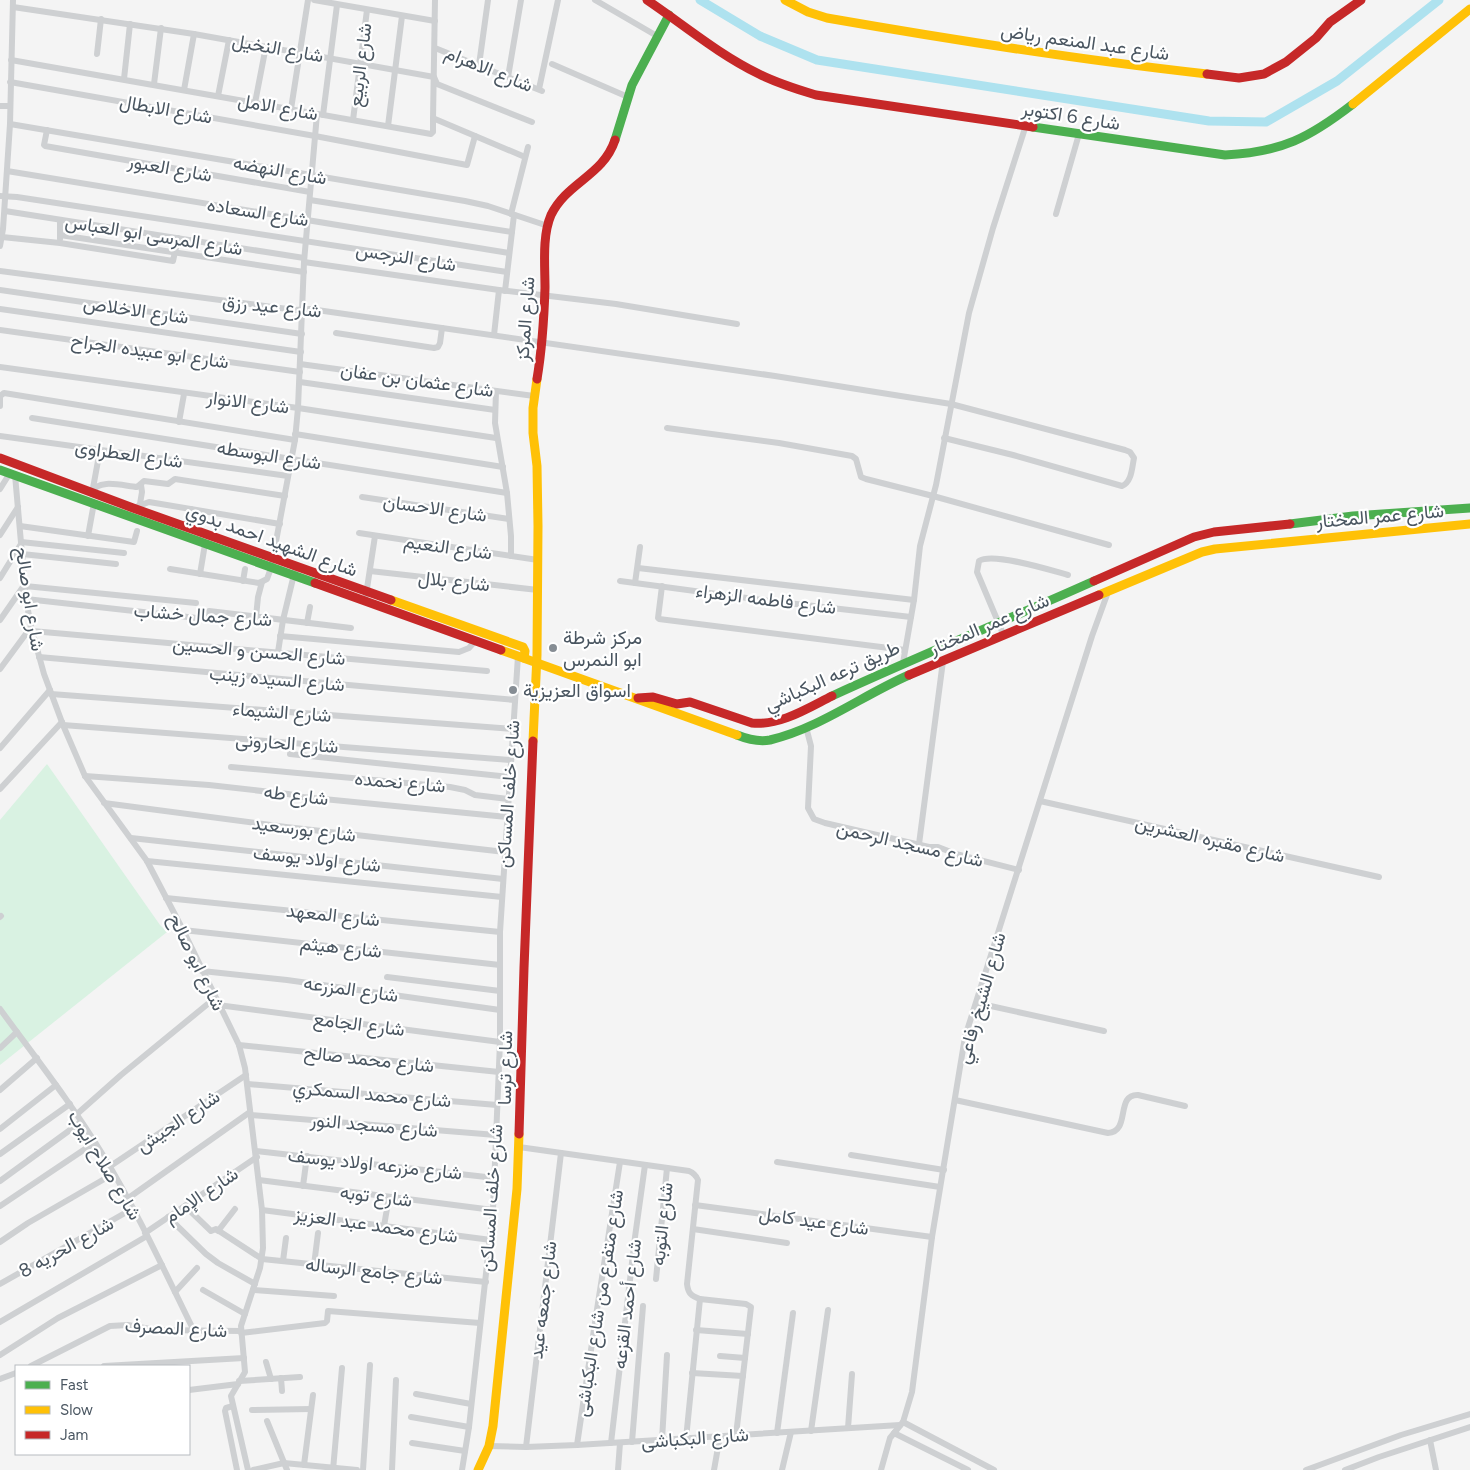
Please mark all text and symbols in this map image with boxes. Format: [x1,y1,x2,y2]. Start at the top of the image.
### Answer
street label: شارع عبد المنعم رياض [999,19,1171,66]
street label: شارع الربيع [343,22,379,109]
street label: شارع النخيل [230,29,326,68]
street label: شارع الاهرام [441,41,536,98]
street label: شارع الامل [236,89,320,126]
street label: شارع الابطال [118,90,214,129]
street label: شارع 6 اكتوبر [1019,97,1122,136]
street label: شارع العبور [125,149,214,188]
street label: شارع النهضه [231,150,329,191]
street label: شارع السعاده [205,193,310,232]
street label: شارع المرسى ابو العباس [63,210,244,261]
street label: شارع النرجس [354,238,458,277]
street label: شارع المركز [510,276,540,363]
street label: شارع عيد رزق [221,289,323,324]
street label: شارع الاخلاص [82,291,190,330]
street label: شارع ابو عبيده الجراح [69,329,230,374]
street label: شارع عثمان بن عفان [339,358,495,403]
street label: شارع الانوار [204,385,291,419]
street label: شارع العطراوى [73,435,184,474]
street label: شارع البوسطه [215,435,323,476]
street label: شارع الاحسان [381,489,488,528]
street label: شارع الشهيد احمد بدوي [182,498,361,585]
street label: شارع عمر المختار [1314,499,1445,534]
street label: شارع النعيم [402,529,494,566]
street label: شارع ابو صالح [8,545,50,653]
street label: شارع بلال [417,566,491,597]
street label: شارع فاطمه الزهراء [694,579,838,620]
street label: شارع عمر المختار [925,588,1053,661]
street label: شارع جمال خشاب [133,599,273,632]
place label: مركز شرطة ابو النمرس [563,626,642,671]
street label: شارع الحسن و الحسين [172,632,346,671]
street label: طريق ترعه البكباشي [761,636,905,720]
marker: مركز شرطة ابو النمرس [547,642,559,654]
street label: شارع السيده زينب [208,662,346,697]
place label: اسواق العزيزية [523,679,631,702]
marker: اسواق العزيزية [507,684,519,696]
street label: شارع الشيماء [232,697,332,728]
street label: شارع خلف المساكن [491,719,526,869]
street label: شارع الحارونى [235,728,339,759]
street label: شارع نحمده [354,767,446,798]
street label: شارع طه [262,780,330,811]
street label: شارع بورسعيد [250,811,357,848]
street label: شارع مقبره العشرين [1133,811,1287,868]
street label: شارع مسجد الرحمن [834,816,986,873]
street label: شارع اولاد يوسف [252,841,382,878]
street label: شارع المعهد [285,899,381,932]
street label: شارع ابو صالح [162,910,230,1015]
street label: شارع الشيخ رفاعي [951,930,1015,1067]
street label: شارع هيثم [299,931,383,964]
street label: شارع المزرعه [302,971,400,1008]
street label: شارع الجامع [312,1007,406,1043]
street label: شارع ترسا [493,1031,518,1105]
street label: شارع محمد صالح [302,1041,435,1079]
street label: شارع محمد السمكري [291,1076,452,1116]
street label: شارع الجيش [132,1085,225,1158]
street label: شارع صلاح ايوب [62,1106,147,1225]
street label: شارع مسجد النور [308,1108,439,1143]
street label: شارع خلف المساكن [474,1123,509,1273]
street label: شارع مزرعه اولاد يوسف [287,1143,463,1186]
street label: شارع الإمام [160,1162,243,1229]
street label: شارع توبه [338,1180,413,1213]
street label: شارع التوبه [646,1181,679,1267]
street label: شارع متفرع من شارع البكباشى [570,1188,629,1418]
street label: شارع محمد عبد العزيز [292,1202,459,1249]
street label: شارع عيد كامل [757,1202,870,1241]
street label: شارع الحريه 8 [14,1211,118,1283]
street label: شارع أحمد القزعه [608,1238,647,1370]
street label: شارع جمعه عيد [524,1240,563,1361]
street label: شارع جامع الرساله [304,1252,444,1292]
street label: شارع المصرف [124,1314,228,1343]
legend [15,1365,190,1455]
text: Fast [60,1376,89,1394]
text: Slow [60,1401,93,1419]
street label: شارع البكباشى [640,1423,750,1454]
text: Jam [60,1426,88,1444]

